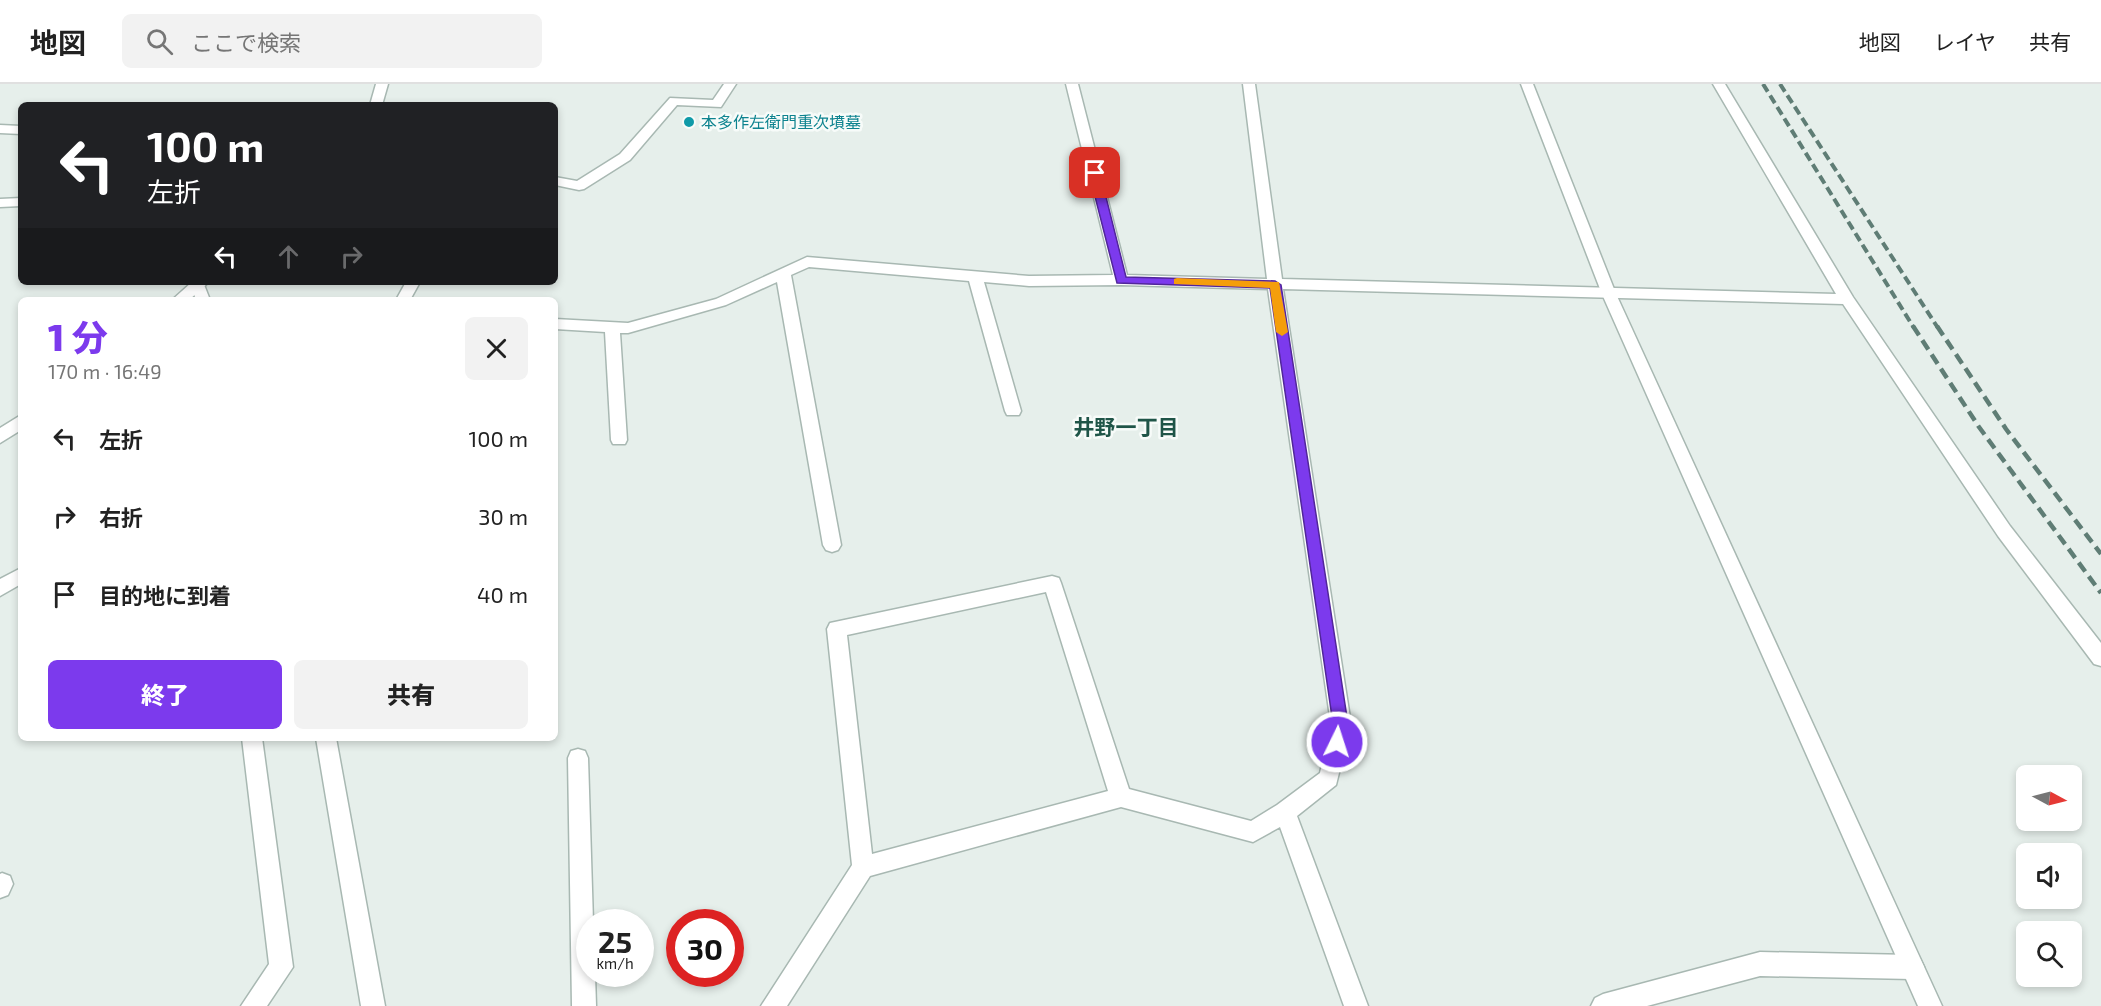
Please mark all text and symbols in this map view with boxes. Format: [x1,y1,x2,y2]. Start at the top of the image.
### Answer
search box [122,14,542,68]
text: 地図 [30,25,86,59]
icon: search [143,25,176,58]
text: ここで検索 [191,29,301,55]
text: 地図 [1859,29,1901,54]
text: レイヤ [1934,29,1996,54]
text: 共有 [2029,29,2071,54]
place label: 本多作左衛門重次墳墓 [701,112,861,131]
marker: 本多作左衛門重次墳墓 [682,115,696,129]
text: 100 m [147,120,264,170]
icon: left [48,126,126,204]
pin [1069,147,1120,198]
icon: arrive [1078,156,1111,189]
text: 左折 [147,175,201,207]
icon: left [209,240,242,273]
icon: ahead [272,240,305,273]
icon: right [335,240,368,273]
text: 1 分 [48,315,108,358]
button: close [465,317,528,380]
text: 170 m · 16:49 [48,359,162,383]
district label: 井野一丁目 [1074,414,1179,439]
icon: left [48,422,81,455]
text: 100 m [469,425,528,451]
text: 左折 [99,426,143,452]
icon: right [48,500,81,533]
text: 30 m [478,503,528,529]
text: 右折 [99,504,143,530]
icon: arrive [48,578,81,611]
text: 40 m [477,581,528,607]
text: 目的地に到着 [99,582,231,608]
button: 終了 [48,660,282,729]
button: 共有 [294,660,528,729]
position arrow [1305,710,1369,774]
north arrow [2016,765,2082,831]
map controls [2016,765,2082,987]
button: sound [2016,843,2082,909]
speed limit sign: 30 [666,909,744,987]
button: search [2016,921,2082,987]
text: 25 [598,923,632,959]
text: km/h [596,954,634,972]

